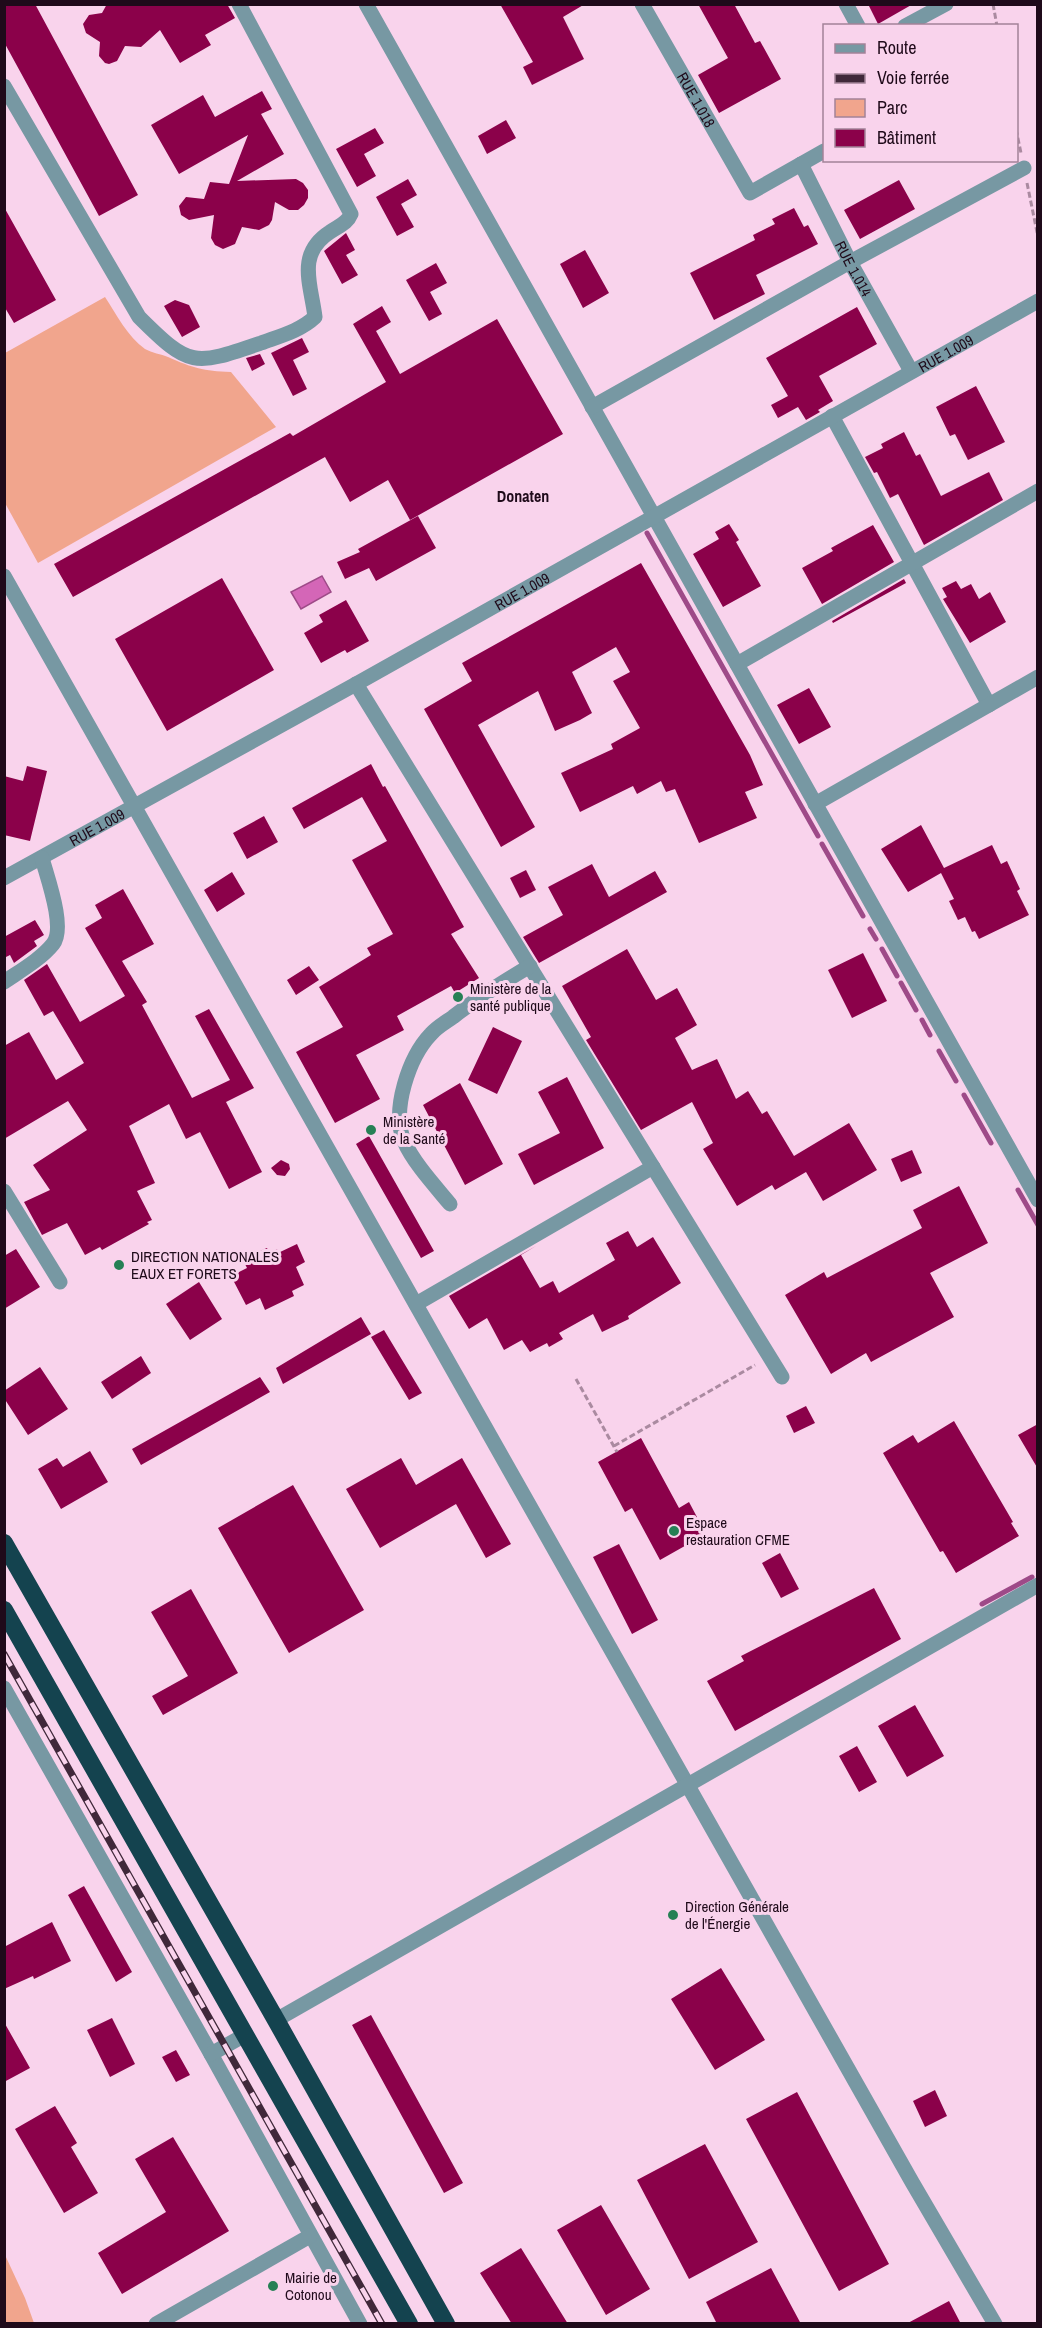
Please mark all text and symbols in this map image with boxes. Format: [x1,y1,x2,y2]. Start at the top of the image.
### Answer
legend [823,24,1018,162]
text: Route [877,35,916,60]
text: Voie ferrée [877,65,949,90]
street label: RUE 1.018 [673,68,721,131]
text: Parc [877,95,907,120]
text: Bâtiment [877,125,936,150]
street label: RUE 1.014 [830,237,878,300]
street label: RUE 1.009 [914,329,977,377]
district label: Donaten [497,485,549,507]
street label: RUE 1.009 [490,567,553,615]
street label: RUE 1.009 [65,803,128,851]
place label: Ministère de la santé publique [470,978,552,1016]
marker: Ministère de la santé publique [451,990,465,1004]
place label: Ministère de la Santé [383,1111,445,1149]
marker: Ministère de la Santé [364,1123,378,1137]
place label: DIRECTION NATIONALES EAUX ET FORETS [131,1246,279,1284]
marker: DIRECTION NATIONALES EAUX ET FORETS [112,1258,126,1272]
place label: Espace restauration CFME [686,1512,790,1550]
marker: Espace restauration CFME [667,1524,681,1538]
place label: Direction Générale de l'Énergie [685,1896,789,1934]
marker: Direction Générale de l'Énergie [666,1908,680,1922]
place label: Mairie de Cotonou [285,2267,337,2305]
marker: Mairie de Cotonou [266,2279,280,2293]

